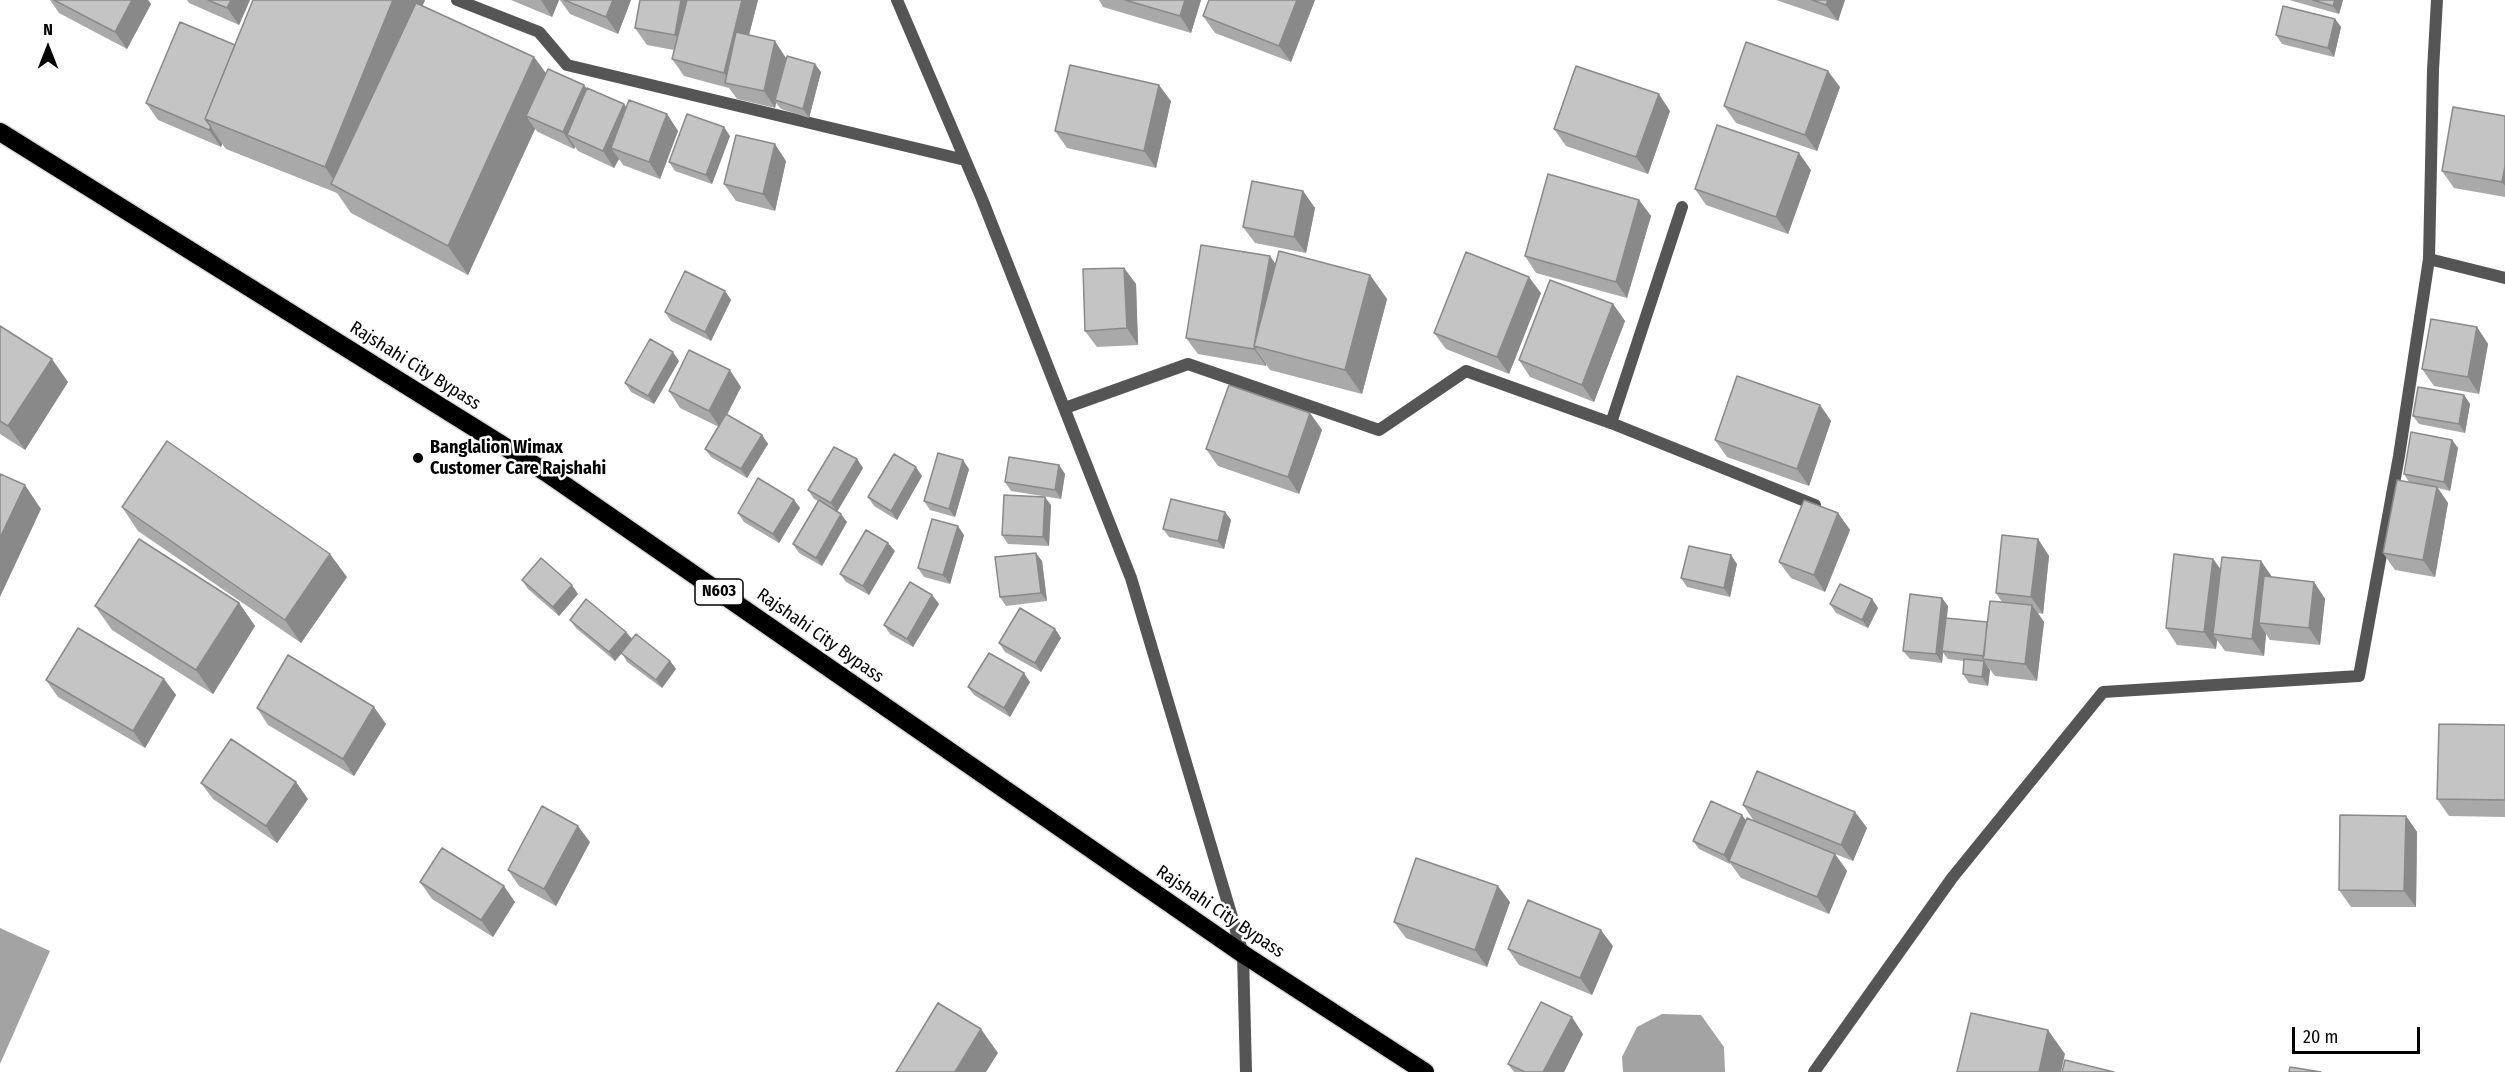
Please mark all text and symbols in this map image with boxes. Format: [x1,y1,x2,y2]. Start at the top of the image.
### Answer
north arrow [18,18,78,78]
text: N [43,20,53,39]
street label: Rajshahi City Bypass [346,317,484,415]
place label: Banglalion Wimax Customer Care Rajshahi [430,437,606,480]
marker: Banglalion Wimax Customer Care Rajshahi [411,451,425,465]
road number: N603 [695,579,743,605]
street label: Rajshahi City Bypass [752,584,888,688]
street label: Rajshahi City Bypass [1152,861,1288,963]
scale bar [2295,1015,2422,1053]
text: 20 m [2303,1026,2338,1048]

